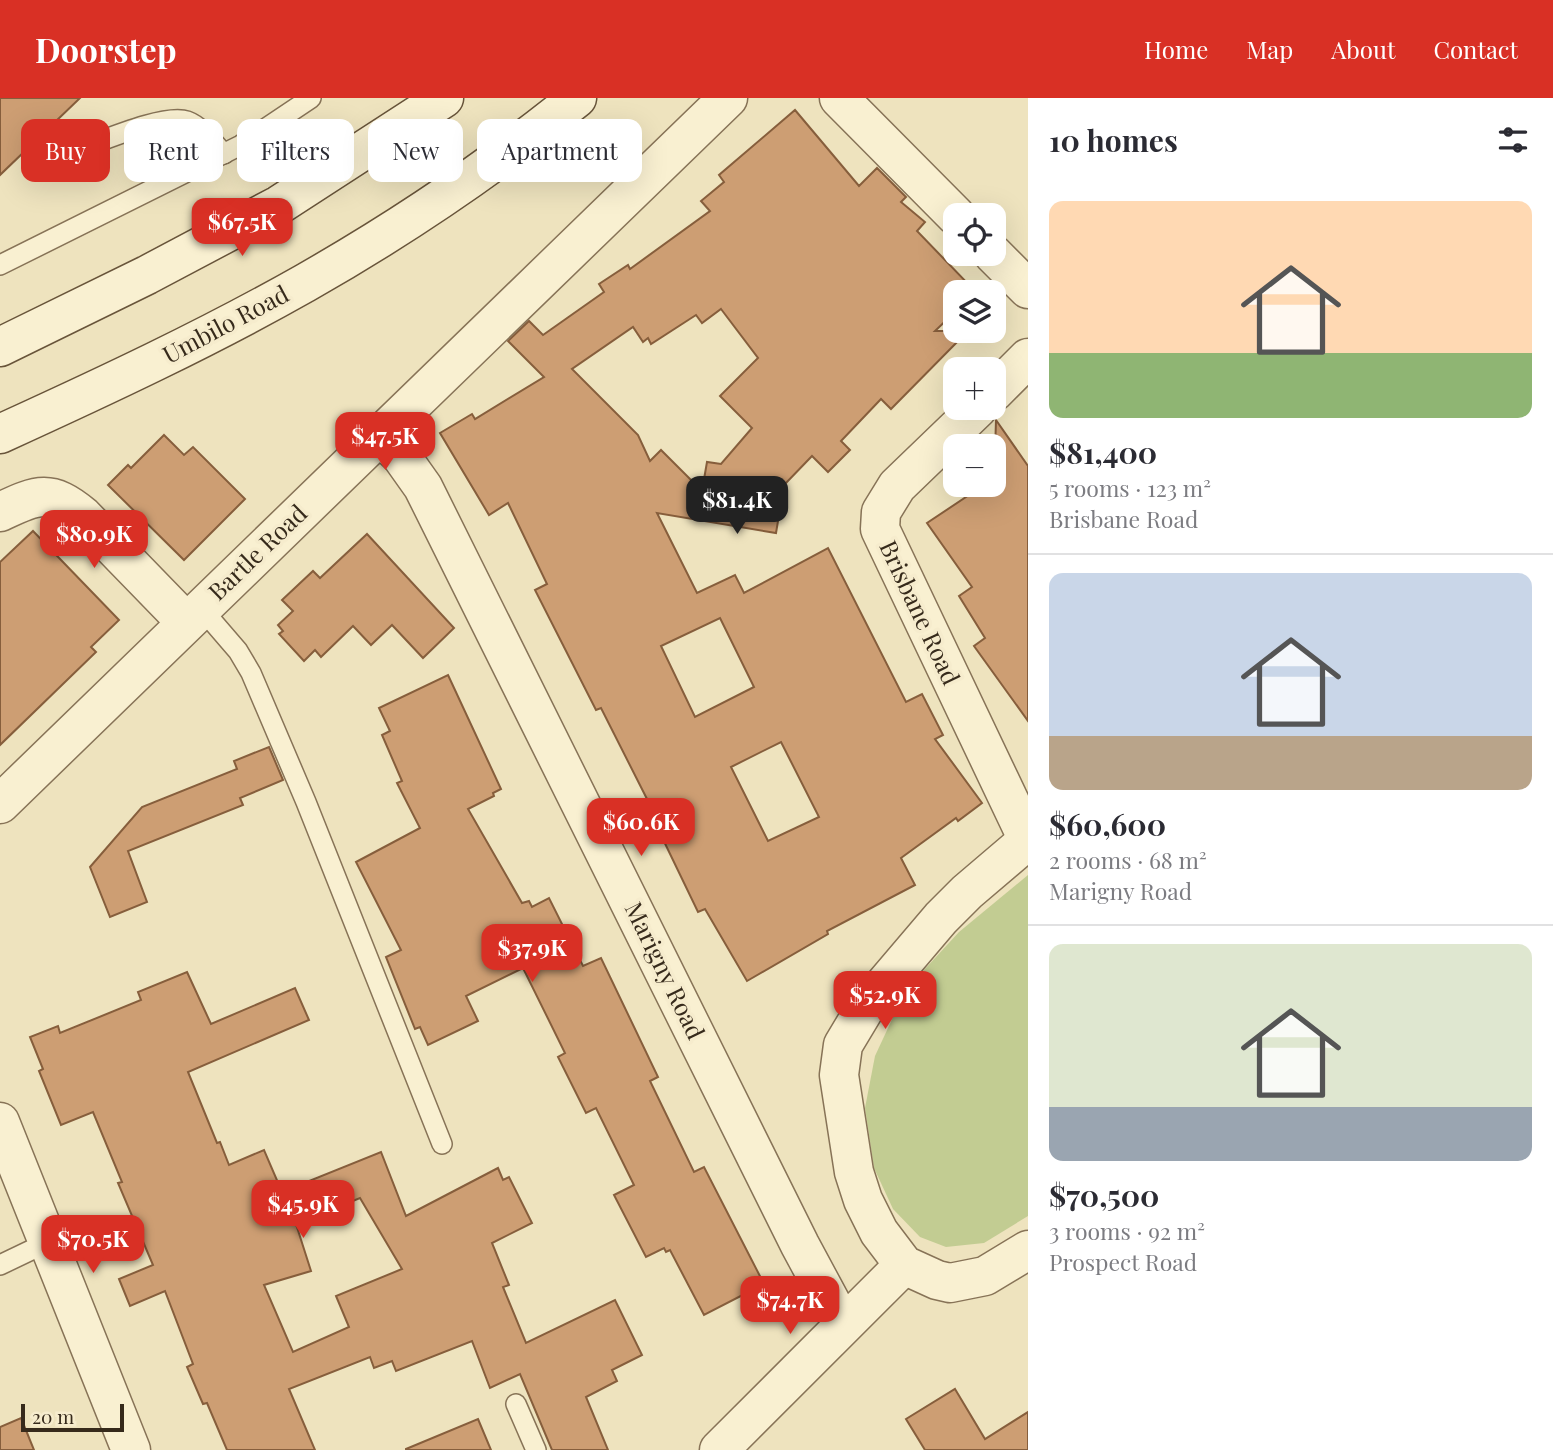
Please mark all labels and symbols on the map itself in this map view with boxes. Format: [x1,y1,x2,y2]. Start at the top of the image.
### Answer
pin: $67.5K [185,198,299,258]
street label: Umbilo Road [157,277,294,370]
pin: $47.5K [328,412,442,472]
pin: $81.4K [680,476,794,536]
street label: Bartle Road [200,496,313,607]
pin: $80.9K [37,510,151,570]
street label: Brisbane Road [873,535,968,690]
pin: $60.6K [584,798,698,858]
street label: Marigny Road [619,896,713,1044]
pin: $37.9K [475,924,589,984]
pin: $52.9K [828,972,942,1031]
pin: $45.9K [246,1180,360,1240]
pin: $70.5K [36,1216,150,1275]
pin: $74.7K [733,1276,847,1336]
scale bar [21,1401,124,1433]

